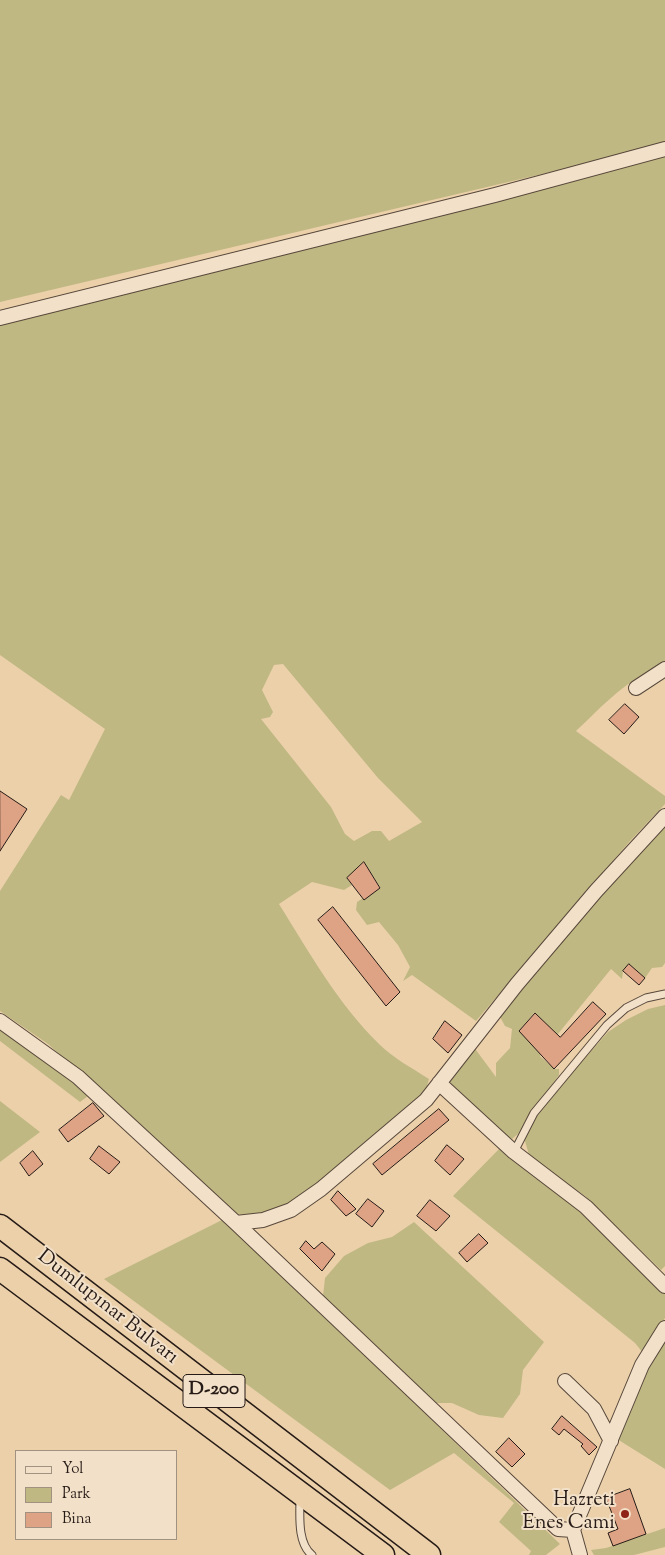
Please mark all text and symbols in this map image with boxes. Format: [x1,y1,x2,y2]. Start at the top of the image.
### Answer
street label: Dumlupınar Bulvarı [32,1246,182,1370]
road number: D-200 [183,1374,245,1408]
legend [15,1450,178,1540]
text: Yol [62,1459,84,1480]
text: Park [62,1484,91,1505]
place label: Hazreti Enes Cami [523,1490,615,1537]
marker: Hazreti Enes Cami [619,1508,631,1520]
text: Bina [62,1509,92,1530]

